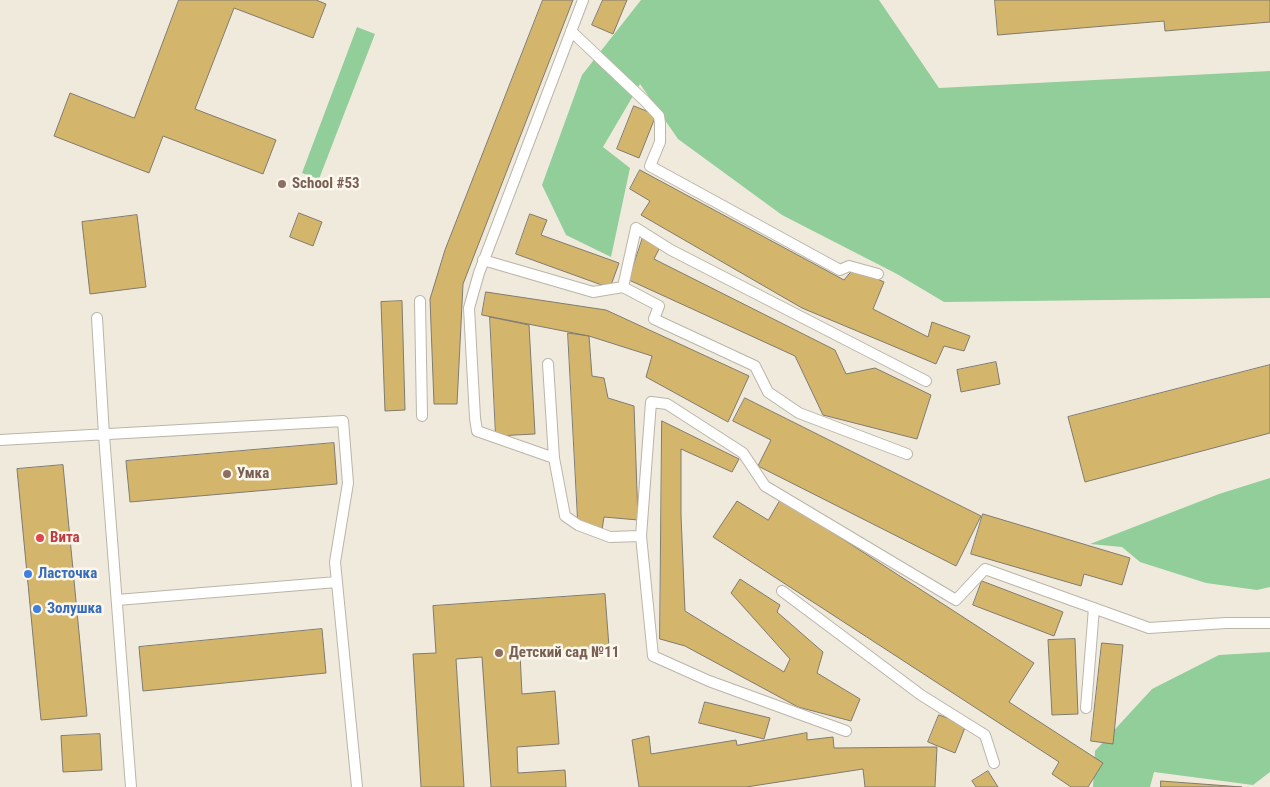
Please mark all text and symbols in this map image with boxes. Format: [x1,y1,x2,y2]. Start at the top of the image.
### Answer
place label: School #53 [292,175,360,193]
marker: School #53 [276,178,288,190]
place label: Умка [237,465,269,483]
marker: Умка [221,468,233,480]
place label: Вита [50,529,80,547]
marker: Вита [34,532,46,544]
place label: Ласточка [38,565,97,583]
marker: Ласточка [22,568,34,580]
place label: Золушка [47,600,102,618]
marker: Золушка [31,603,43,615]
place label: Детский сад №11 [509,644,619,662]
marker: Детский сад №11 [493,647,505,659]

